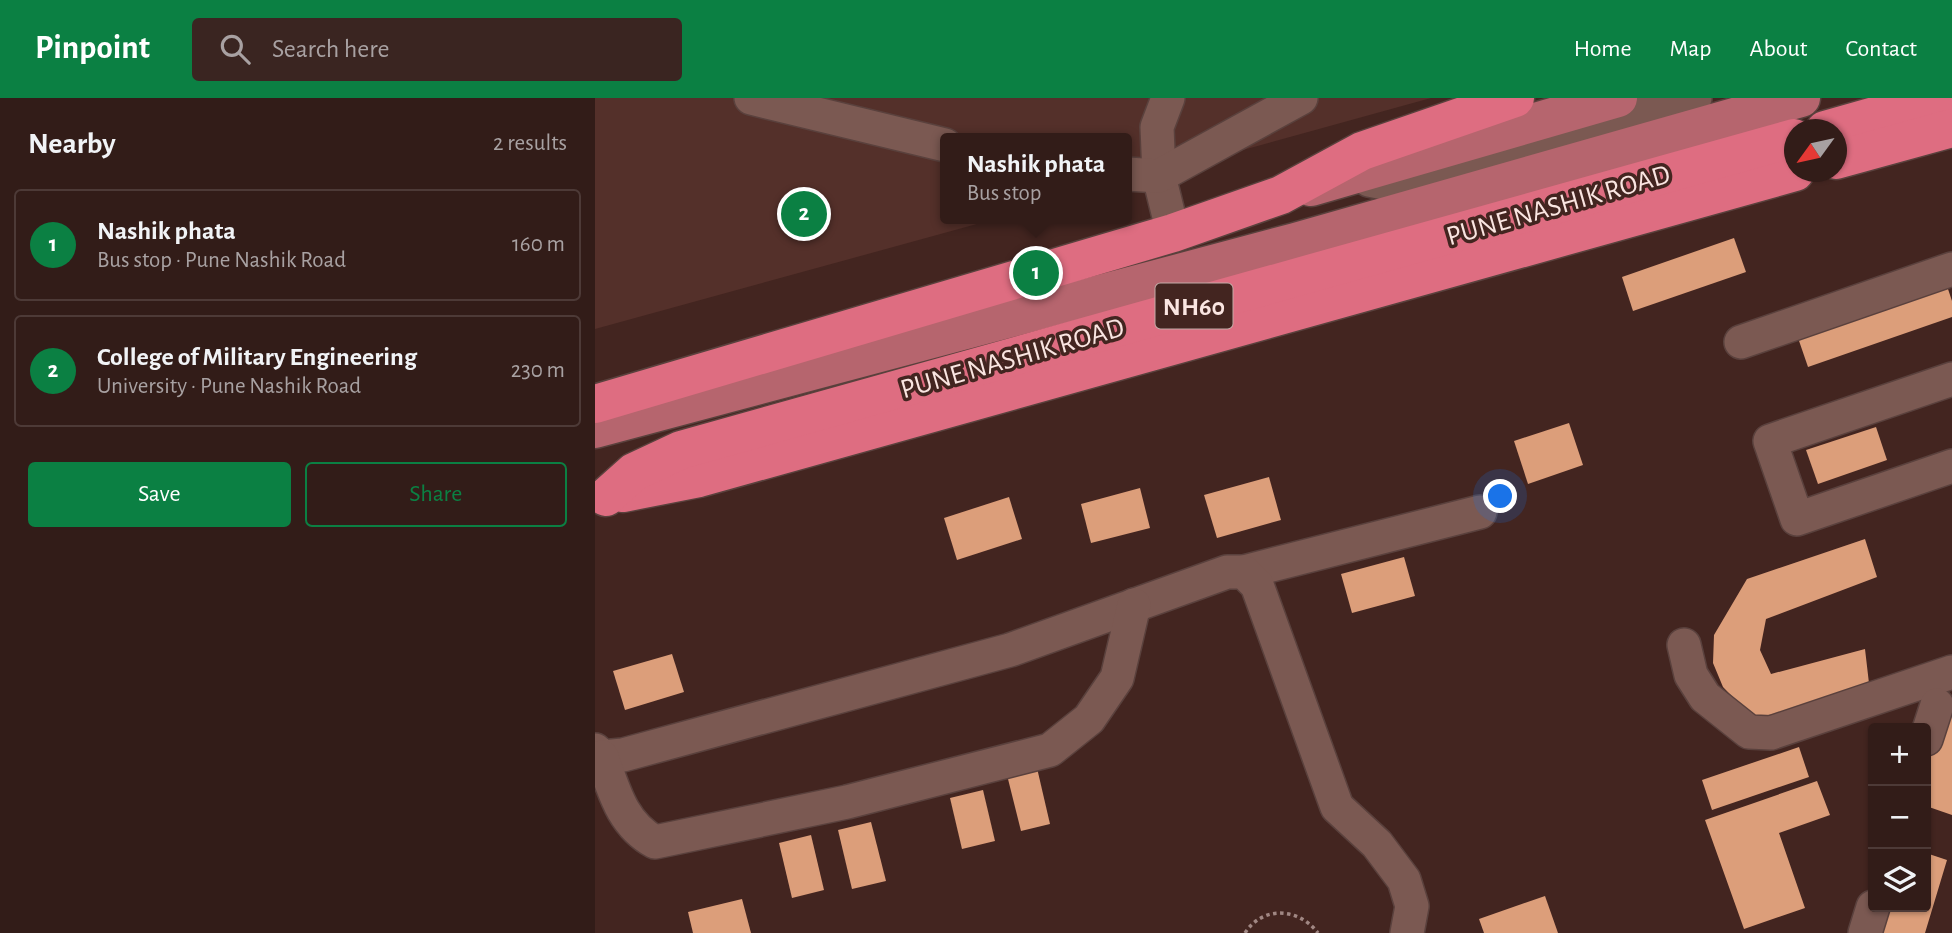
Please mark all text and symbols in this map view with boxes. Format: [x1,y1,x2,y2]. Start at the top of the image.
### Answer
search box [192,18,682,81]
icon: search [216,30,254,68]
text: Pinpoint [35,32,150,65]
text: Search here [272,36,390,62]
text: Home [1574,37,1632,61]
text: Map [1670,37,1712,61]
text: About [1750,37,1807,61]
text: Contact [1845,37,1917,61]
north arrow [1784,119,1847,182]
text: Nearby [28,129,116,159]
text: 2 results [493,132,567,155]
popup [940,133,1132,224]
text: Nashik phata [967,151,1105,177]
street label: PUNE NASHIK ROAD [1443,161,1674,251]
text: Bus stop [967,182,1042,205]
pin: 2 [781,188,827,240]
text: Nashik phata [97,218,236,244]
text: 1 [49,233,57,256]
text: 160 m [512,233,565,256]
pin: 1 [1013,247,1059,299]
text: Bus stop · Pune Nashik Road [97,249,346,272]
road number: NH60 [1155,284,1233,328]
street label: PUNE NASHIK ROAD [897,314,1128,404]
text: College of Military Engineering [97,344,417,370]
text: 2 [48,359,58,382]
text: 230 m [511,359,565,382]
text: University · Pune Nashik Road [97,375,361,398]
button: Save [28,462,291,527]
button: Share [305,462,567,527]
your location [1483,479,1517,513]
map controls [1868,723,1931,912]
button: + [1868,723,1931,786]
button: − [1868,786,1931,849]
button: layers [1868,849,1931,912]

